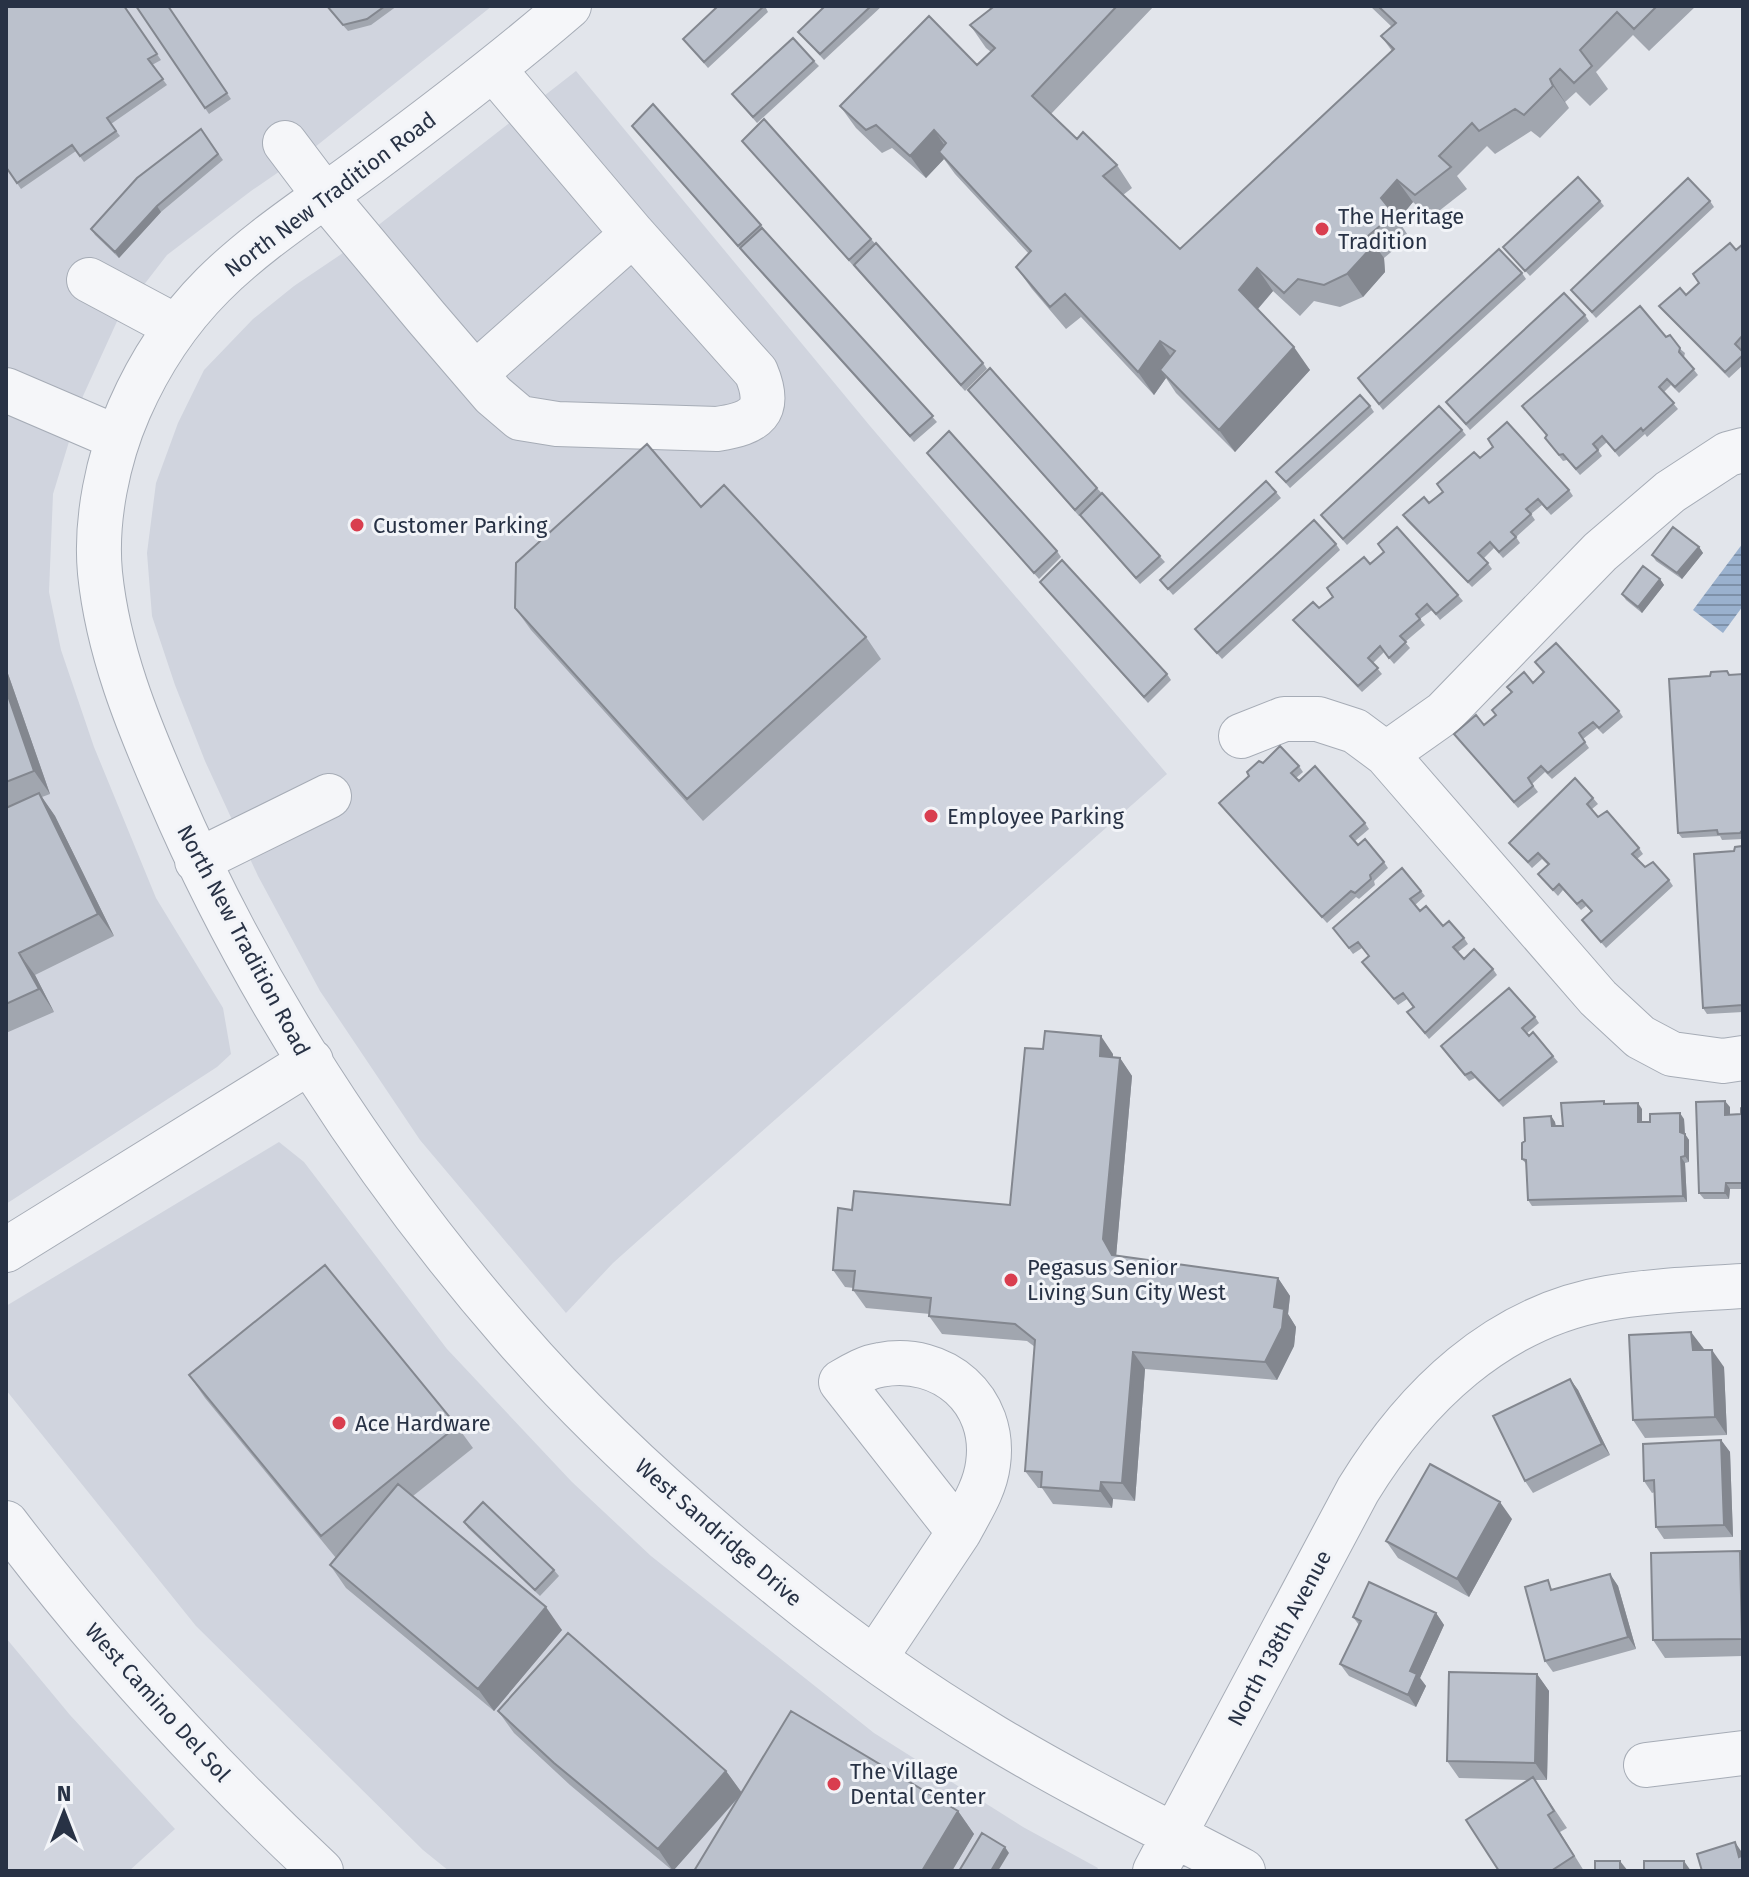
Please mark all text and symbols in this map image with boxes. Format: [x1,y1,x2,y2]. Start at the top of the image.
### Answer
street label: North New Tradition Road [219,106,441,283]
place label: The Heritage Tradition [1338,203,1464,255]
marker: The Heritage Tradition [1313,220,1331,238]
place label: Customer Parking [373,512,548,539]
marker: Customer Parking [348,516,366,534]
place label: Employee Parking [947,803,1125,830]
marker: Employee Parking [922,807,940,825]
street label: North New Tradition Road [171,820,316,1060]
place label: Pegasus Senior Living Sun City West [1027,1254,1226,1306]
marker: Pegasus Senior Living Sun City West [1002,1271,1020,1289]
place label: Ace Hardware [355,1410,491,1437]
marker: Ace Hardware [330,1414,348,1432]
street label: West Sandridge Drive [630,1453,808,1612]
street label: North 138th Avenue [1222,1546,1337,1731]
street label: West Camino Del Sol [79,1617,236,1787]
place label: The Village Dental Center [850,1758,986,1810]
north arrow [24,1773,104,1853]
marker: The Village Dental Center [825,1775,843,1793]
text: N [57,1780,71,1807]

